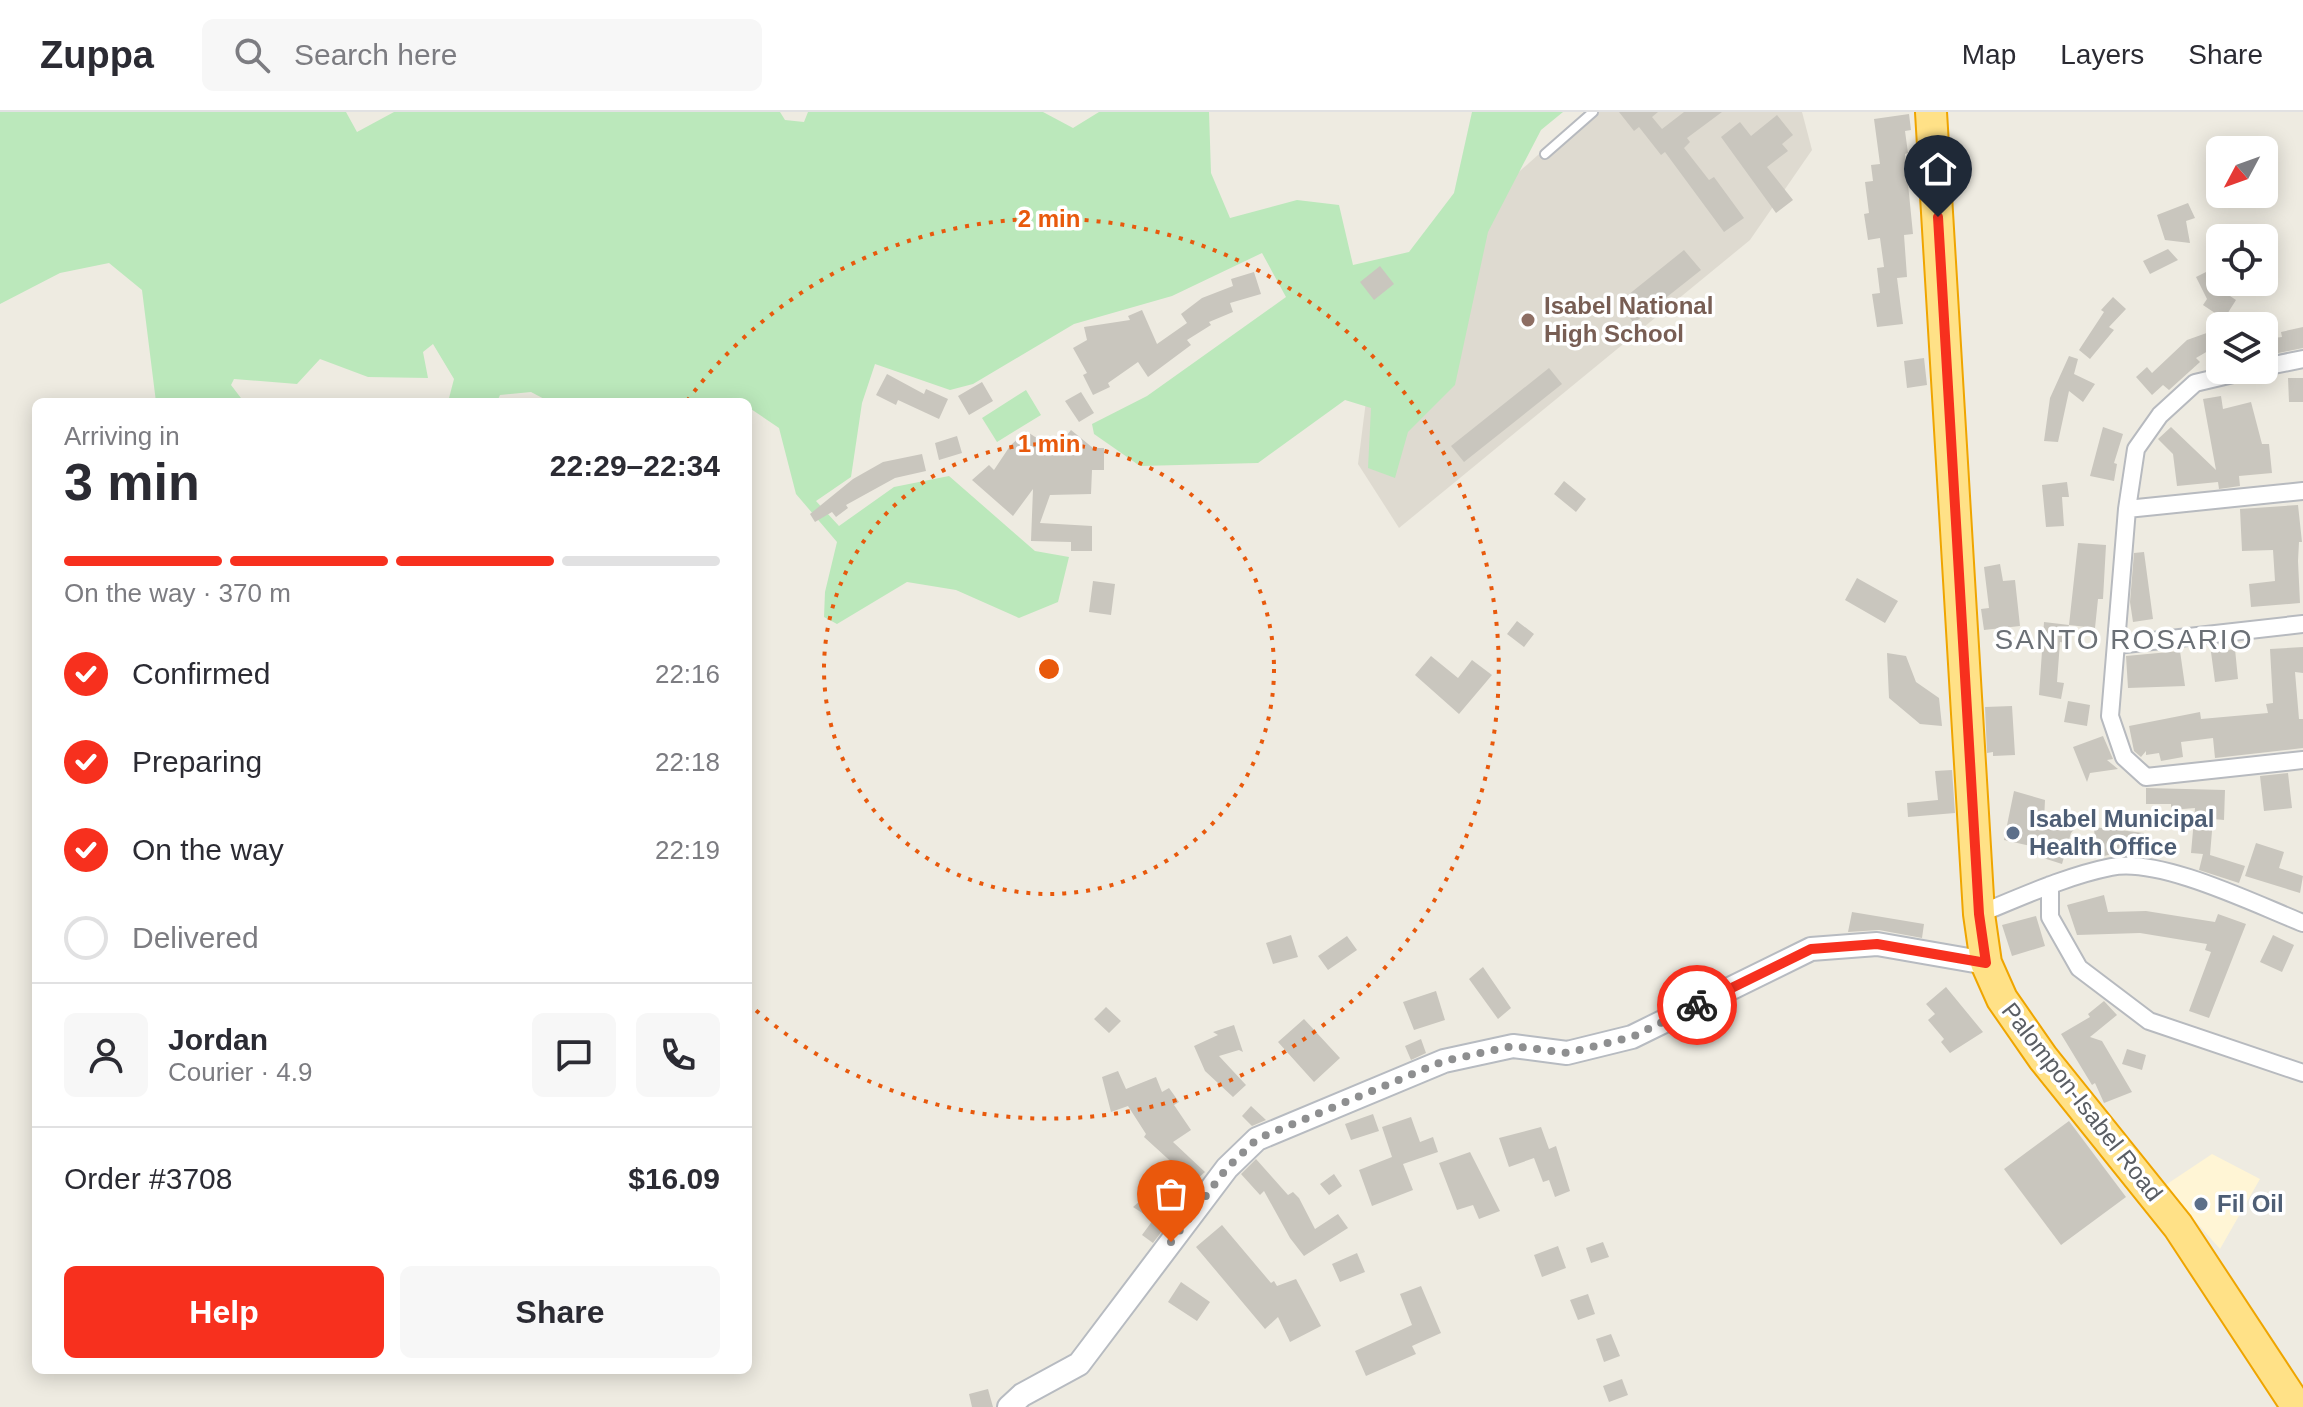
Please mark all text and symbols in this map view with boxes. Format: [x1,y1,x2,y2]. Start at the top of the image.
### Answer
search box [202,19,762,91]
icon: search [230,33,274,77]
text: Zuppa [40,34,154,76]
text: Search here [294,38,457,71]
text: Map [1962,39,2016,70]
text: Layers [2060,39,2144,70]
text: Share [2188,39,2263,70]
pin [1904,135,1972,217]
north arrow [2206,136,2278,208]
map controls [2206,136,2278,384]
icon: home [1916,147,1960,191]
text: 2 min [1018,205,1080,232]
button: locate [2206,224,2278,296]
place label: Isabel National High School [1544,292,1713,347]
marker: Isabel National High School [1519,311,1537,329]
button: layers [2206,312,2278,384]
text: Arriving in [64,421,180,451]
text: 1 min [1018,430,1080,457]
text: 22:29–22:34 [550,449,720,482]
text: 3 min [64,453,200,511]
text: On the way · 370 m [64,578,291,608]
district label: SANTO ROSARIO [1995,624,2253,655]
icon: check [64,652,108,696]
centre of rings [1035,655,1063,683]
text: Confirmed [132,657,270,690]
text: 22:16 [655,659,720,689]
icon: check [64,740,108,784]
text: Preparing [132,745,262,778]
text: 22:18 [655,747,720,777]
place label: Isabel Municipal Health Office [2029,805,2214,860]
marker: Isabel Municipal Health Office [2004,824,2022,842]
icon: check [64,828,108,872]
text: On the way [132,833,284,866]
text: 22:19 [655,835,720,865]
text: Delivered [132,921,259,954]
courier [1657,965,1737,1045]
icon: bike [1675,983,1719,1027]
street label: Palompon-Isabel Road [1997,997,2168,1206]
button: person [64,1013,148,1097]
button: chat [532,1013,616,1097]
button: phone [636,1013,720,1097]
text: Jordan [168,1023,268,1056]
text: Courier · 4.9 [168,1057,313,1087]
pin [1137,1160,1205,1242]
text: Order #3708 [64,1162,232,1195]
text: $16.09 [628,1162,720,1195]
icon: bag [1149,1172,1193,1216]
place label: Fil Oil [2217,1190,2284,1217]
marker: Fil Oil [2192,1195,2210,1213]
button: Help [64,1266,384,1358]
button: Share [400,1266,720,1358]

